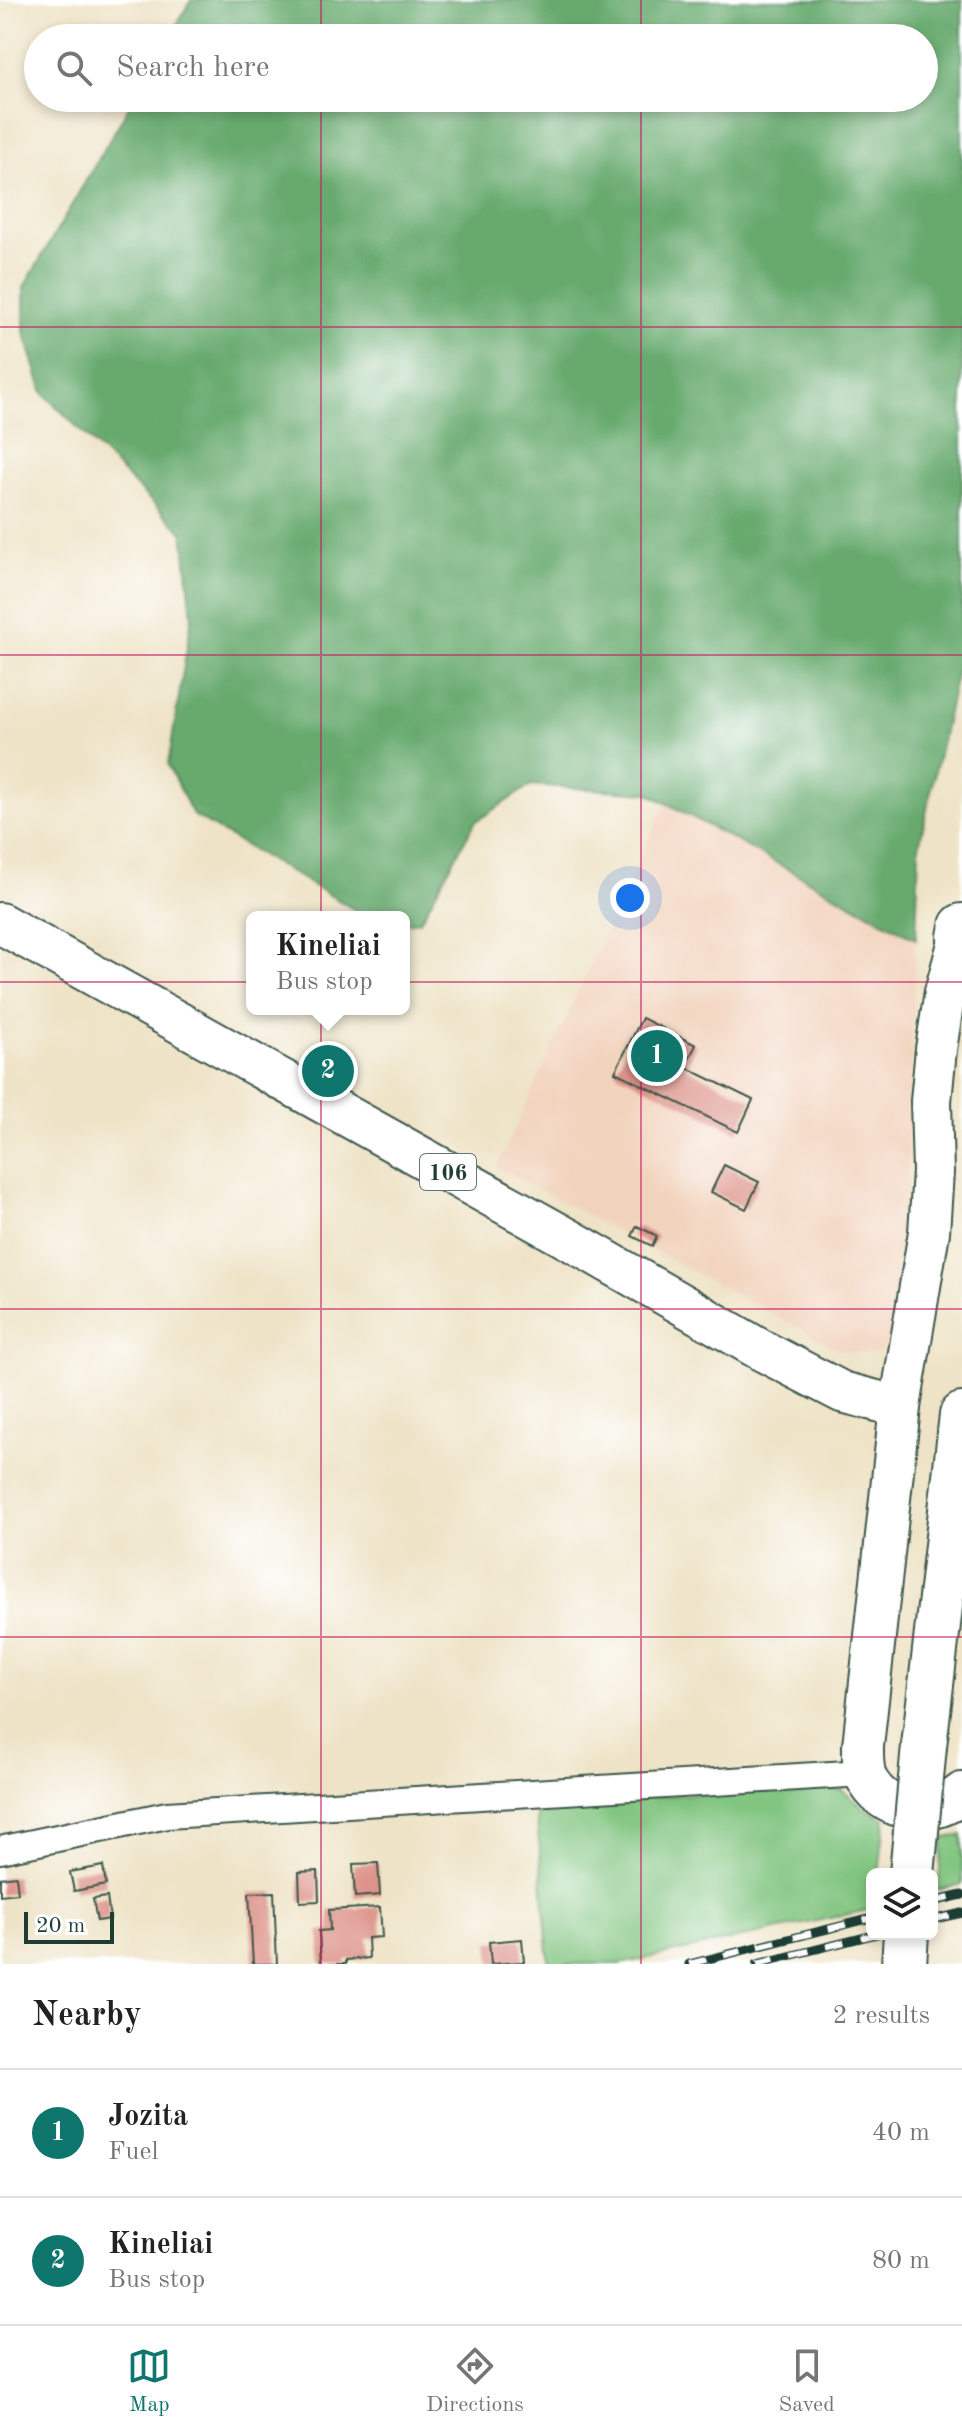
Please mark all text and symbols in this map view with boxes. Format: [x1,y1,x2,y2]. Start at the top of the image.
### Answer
search box [24,24,938,112]
icon: search [52,46,96,90]
text: Search here [116,53,270,83]
your location [610,878,650,918]
popup [246,911,410,1015]
text: Kineliai [275,932,381,962]
text: Bus stop [275,969,373,995]
pin: 1 [631,1026,683,1086]
pin: 2 [302,1041,354,1101]
road number: 106 [420,1154,476,1190]
map controls [866,1868,938,1940]
button: layers [866,1868,938,1940]
scale bar [24,1908,114,1944]
text: 20 m [36,1915,85,1937]
text: Nearby [32,1999,142,2033]
text: 2 results [832,2003,930,2029]
text: Jozita [108,2102,188,2132]
text: 1 [50,2120,66,2146]
text: 40 m [872,2120,930,2146]
text: Fuel [108,2139,158,2165]
text: Kineliai [108,2230,213,2260]
text: 2 [50,2248,66,2274]
text: 80 m [872,2248,930,2274]
text: Bus stop [108,2267,205,2293]
tab: Map [127,2344,171,2419]
tab: Directions [426,2344,524,2419]
tab: Saved [779,2344,835,2419]

